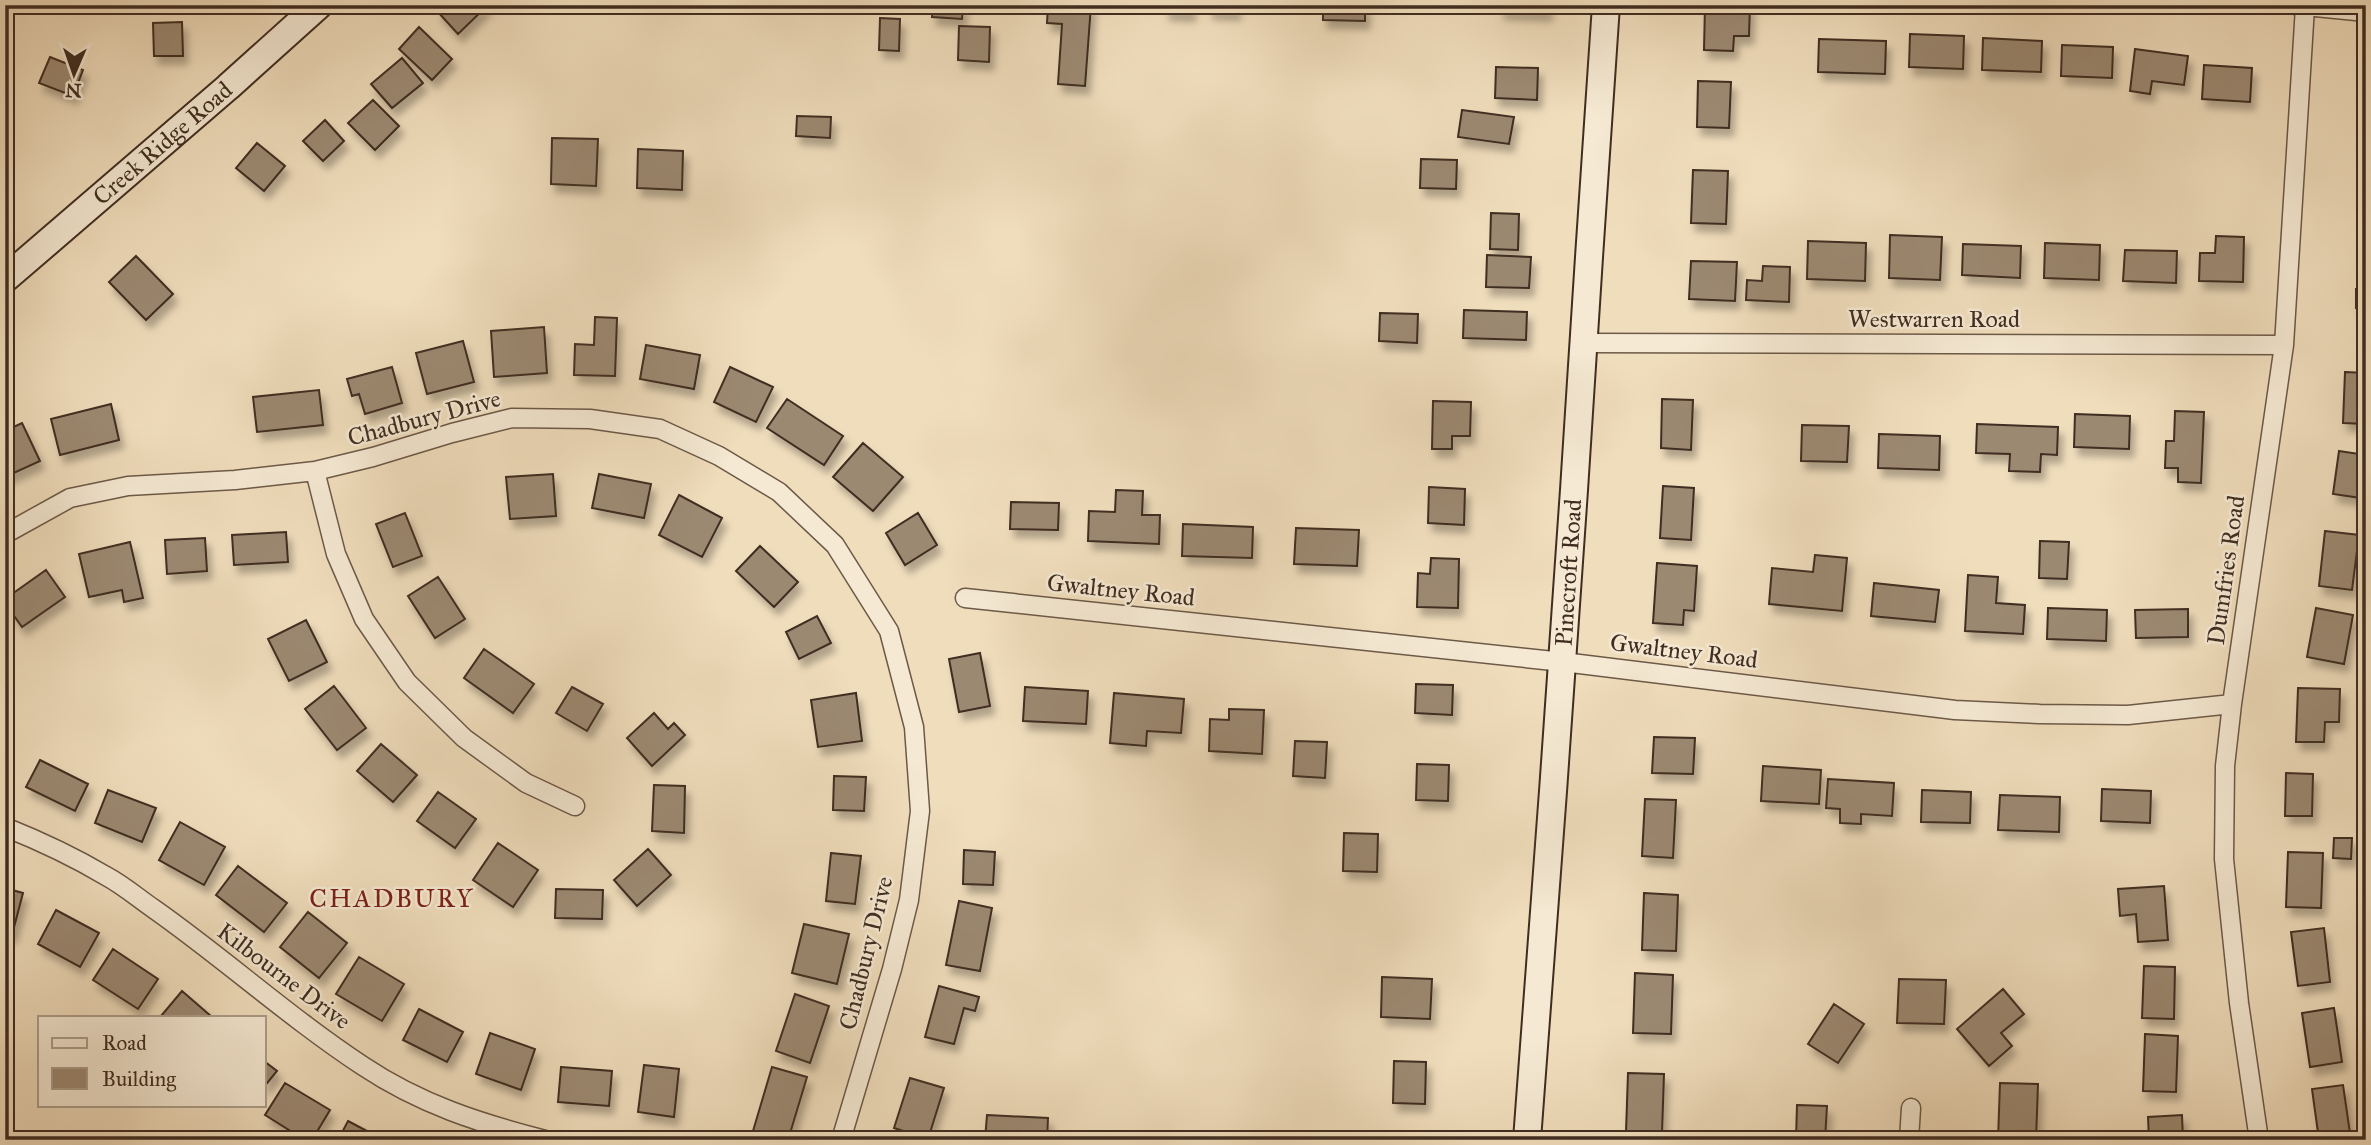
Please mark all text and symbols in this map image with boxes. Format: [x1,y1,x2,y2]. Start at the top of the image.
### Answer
north arrow [38,38,108,108]
street label: Creek Ridge Road [87,75,239,212]
text: N [65,79,82,102]
street label: Westwarren Road [1848,304,2020,334]
street label: Chadbury Drive [344,383,504,453]
street label: Dumfries Road [2201,493,2251,647]
street label: Pinecroft Road [1548,498,1588,647]
street label: Gwaltney Road [1046,567,1196,613]
street label: Gwaltney Road [1608,627,1760,675]
street label: Chadbury Drive [832,873,900,1033]
district label: CHADBURY [309,882,475,914]
street label: Kilbourne Drive [211,916,357,1036]
legend [38,1016,266,1106]
text: Road [102,1030,147,1056]
text: Building [102,1066,176,1092]

